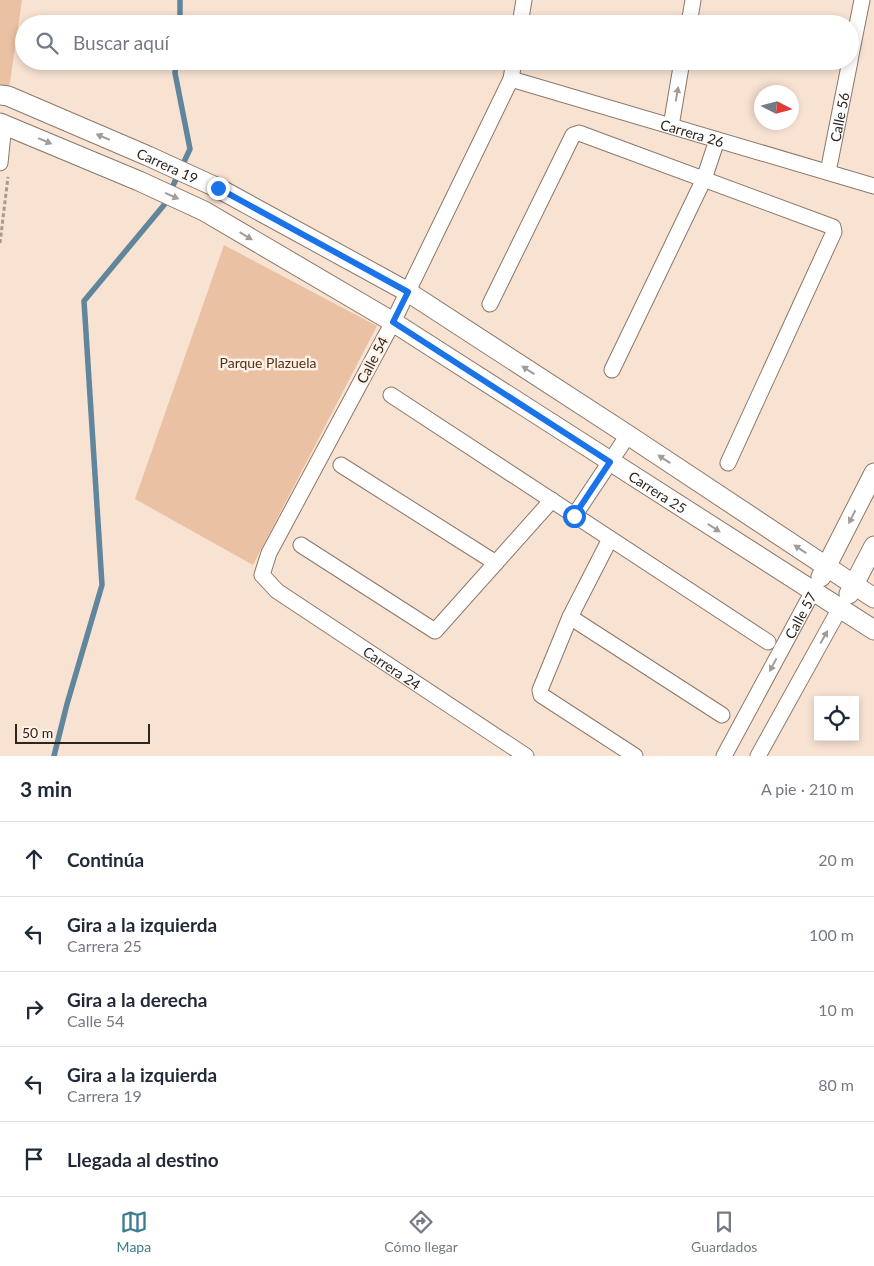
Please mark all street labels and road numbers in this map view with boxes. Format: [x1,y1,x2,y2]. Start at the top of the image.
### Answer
street label: Calle 56 [826,91,852,143]
street label: Carrera 26 [658,115,726,150]
street label: Carrera 19 [134,144,201,186]
street label: Calle 54 [353,334,391,386]
street label: Carrera 25 [626,467,690,516]
street label: Calle 57 [781,589,819,641]
street label: Carrera 24 [360,642,424,693]

